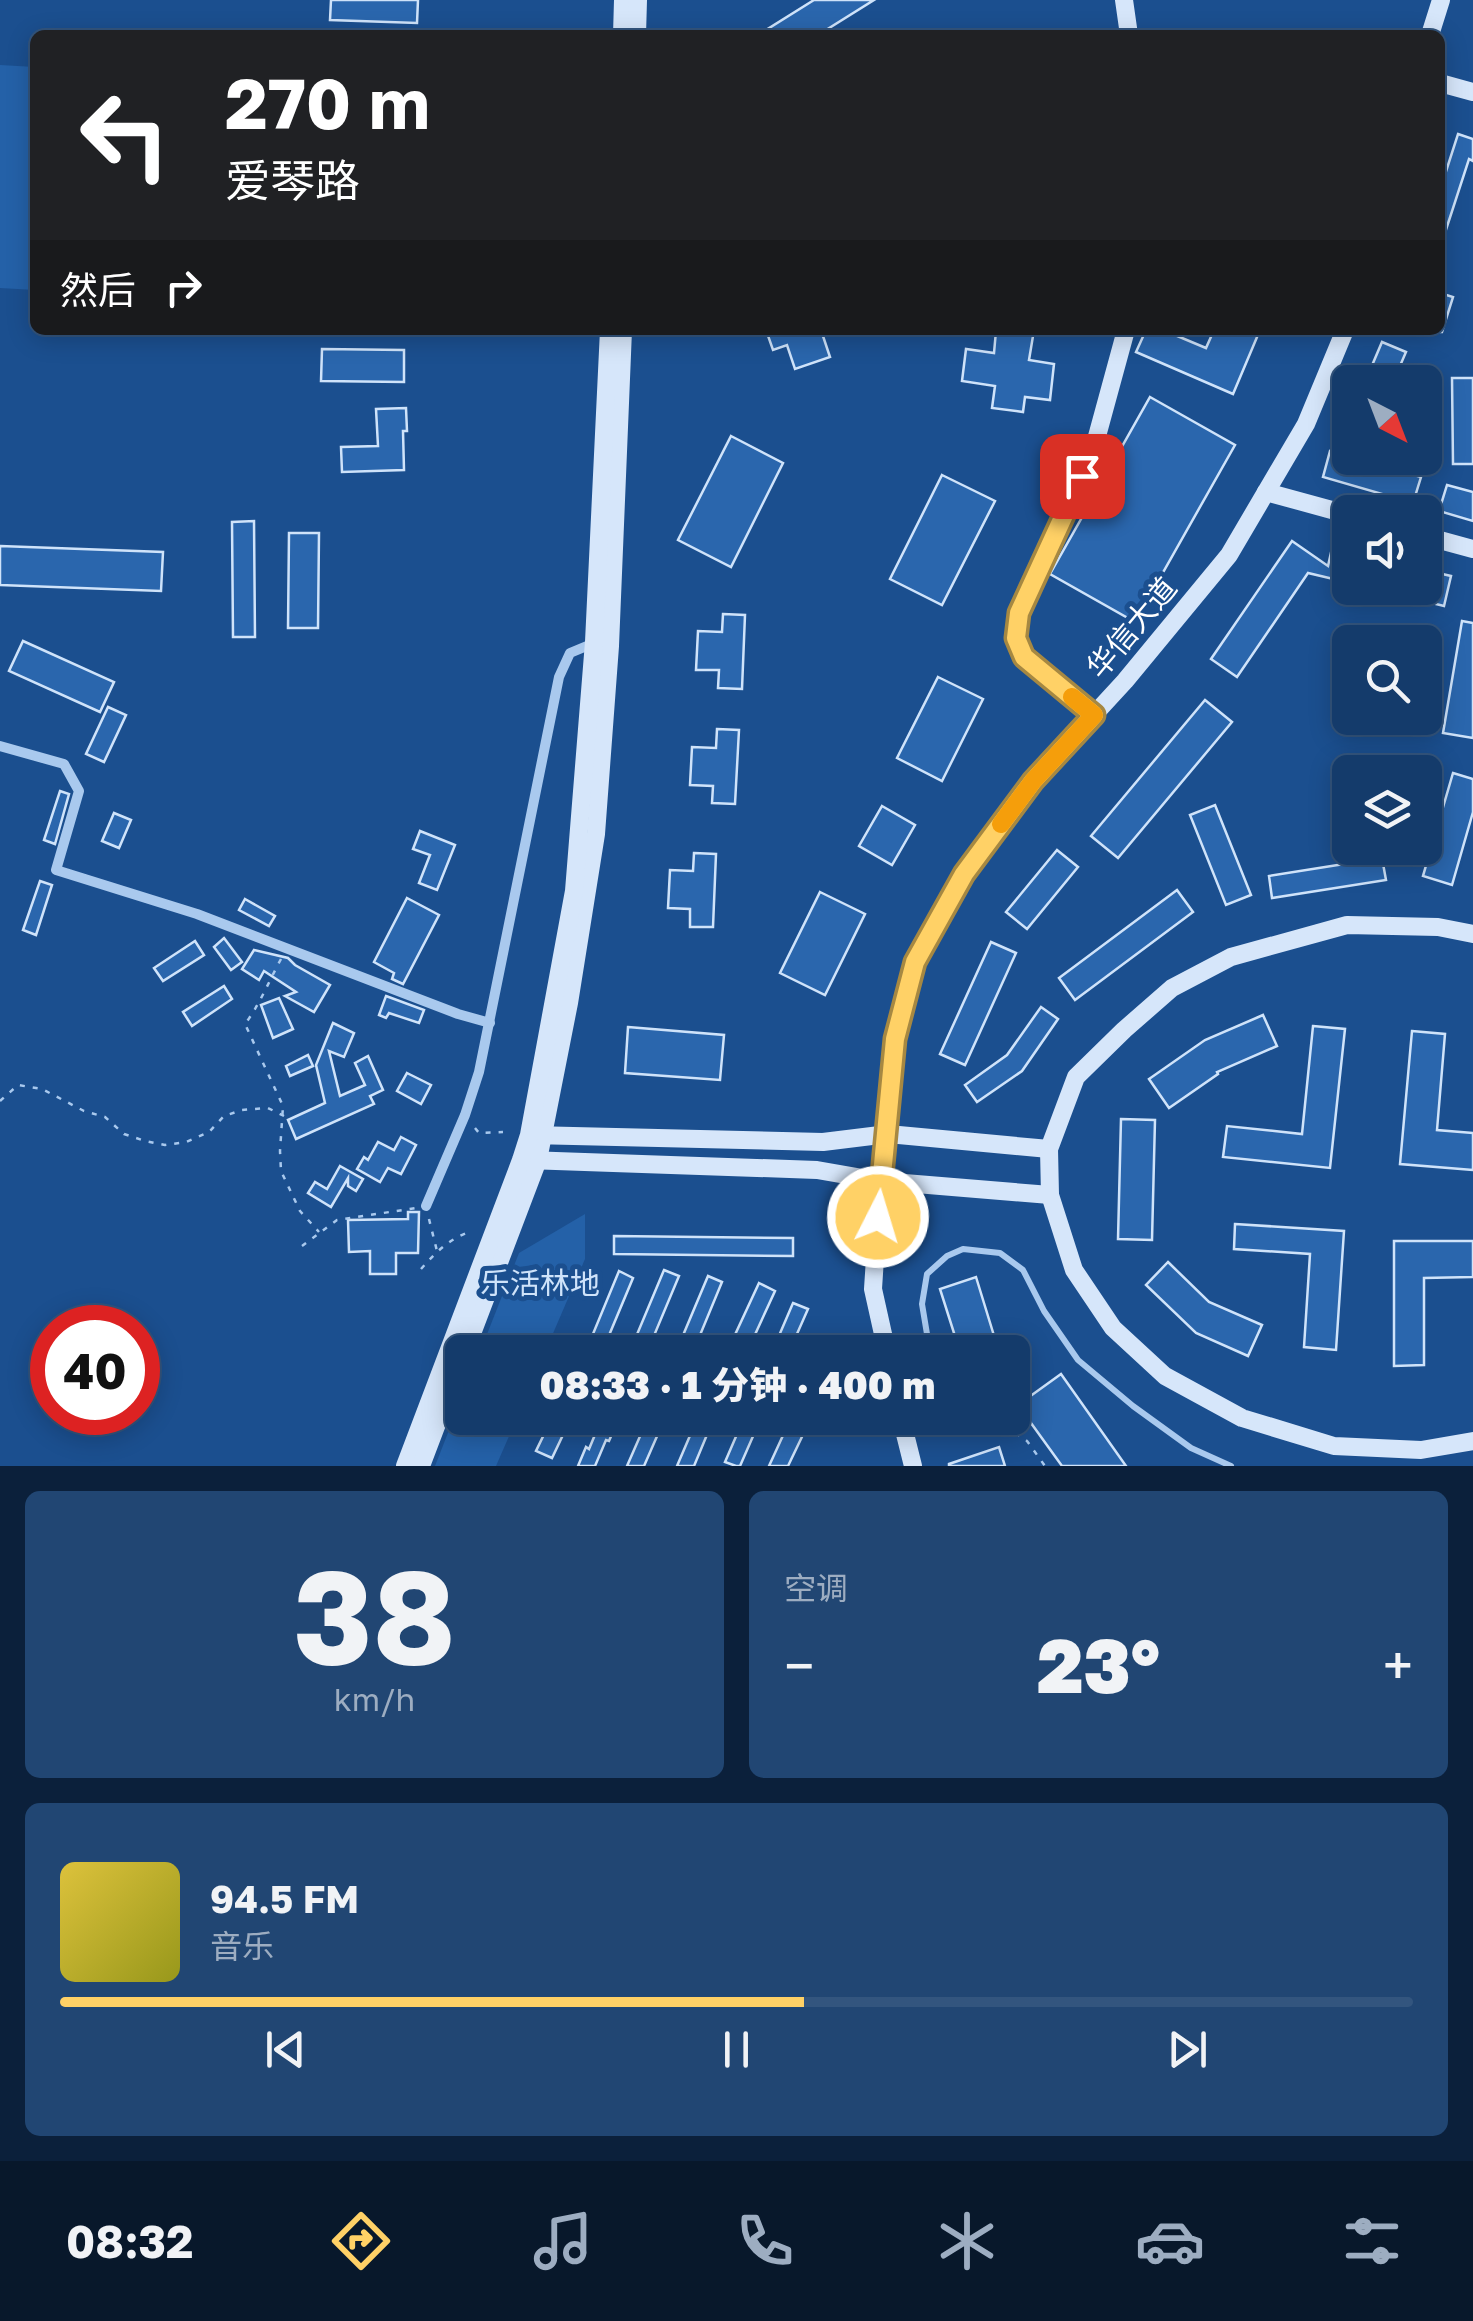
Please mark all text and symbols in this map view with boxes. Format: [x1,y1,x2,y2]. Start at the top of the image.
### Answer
text: 270 m [225,60,430,144]
icon: left [60,70,190,200]
text: 爱琴路 [225,153,360,207]
icon: right [156,260,211,315]
text: 然后 [60,267,136,312]
north arrow [1332,365,1442,475]
map controls [1332,365,1442,865]
pin [1040,434,1125,519]
icon: arrive [1055,449,1110,504]
button: sound [1332,495,1442,605]
street label: 华信大道 [1079,570,1184,685]
button: search [1332,625,1442,735]
button: layers [1332,755,1442,865]
position arrow [826,1165,930,1269]
park label: 乐活林地 [480,1265,600,1301]
speed limit sign: 40 [30,1305,160,1435]
text: 08:33 · 1 分钟 · 400 m [540,1362,935,1407]
text: 38 [293,1537,456,1693]
text: 空调 [784,1569,848,1607]
text: 23° [1037,1619,1160,1710]
text: − [784,1632,814,1698]
text: + [1383,1632,1413,1698]
text: km/h [334,1680,415,1718]
text: 94.5 FM [210,1876,359,1921]
text: 音乐 [210,1927,274,1965]
icon: previous [258,2022,313,2077]
icon: pause [709,2022,764,2077]
icon: next [1160,2022,1215,2077]
icon: directions [326,2206,396,2276]
icon: music [528,2206,598,2276]
icon: phone [730,2206,800,2276]
icon: climate [932,2206,1002,2276]
icon: car [1135,2206,1205,2276]
icon: filters [1337,2206,1407,2276]
text: 08:32 [66,2214,193,2268]

